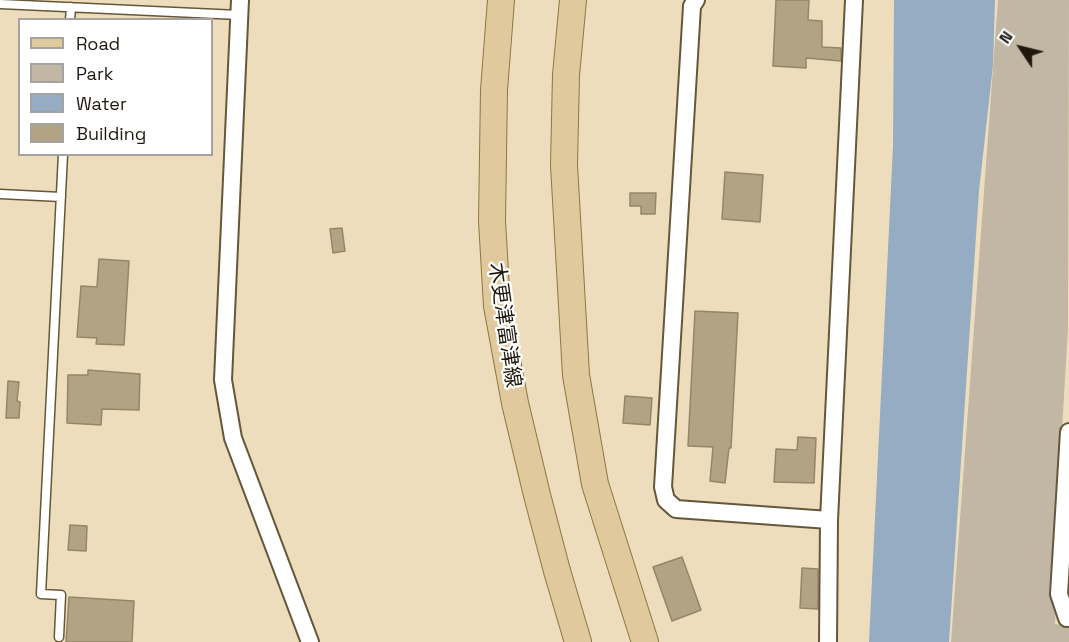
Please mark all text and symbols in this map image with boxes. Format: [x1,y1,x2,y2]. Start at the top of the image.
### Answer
legend [18,18,213,156]
north arrow [991,18,1051,78]
text: N [994,27,1018,48]
text: Road [76,32,120,55]
text: Park [76,62,113,85]
text: Water [76,92,127,115]
text: Building [76,122,146,145]
street label: 木更津富津線 [483,261,525,389]

